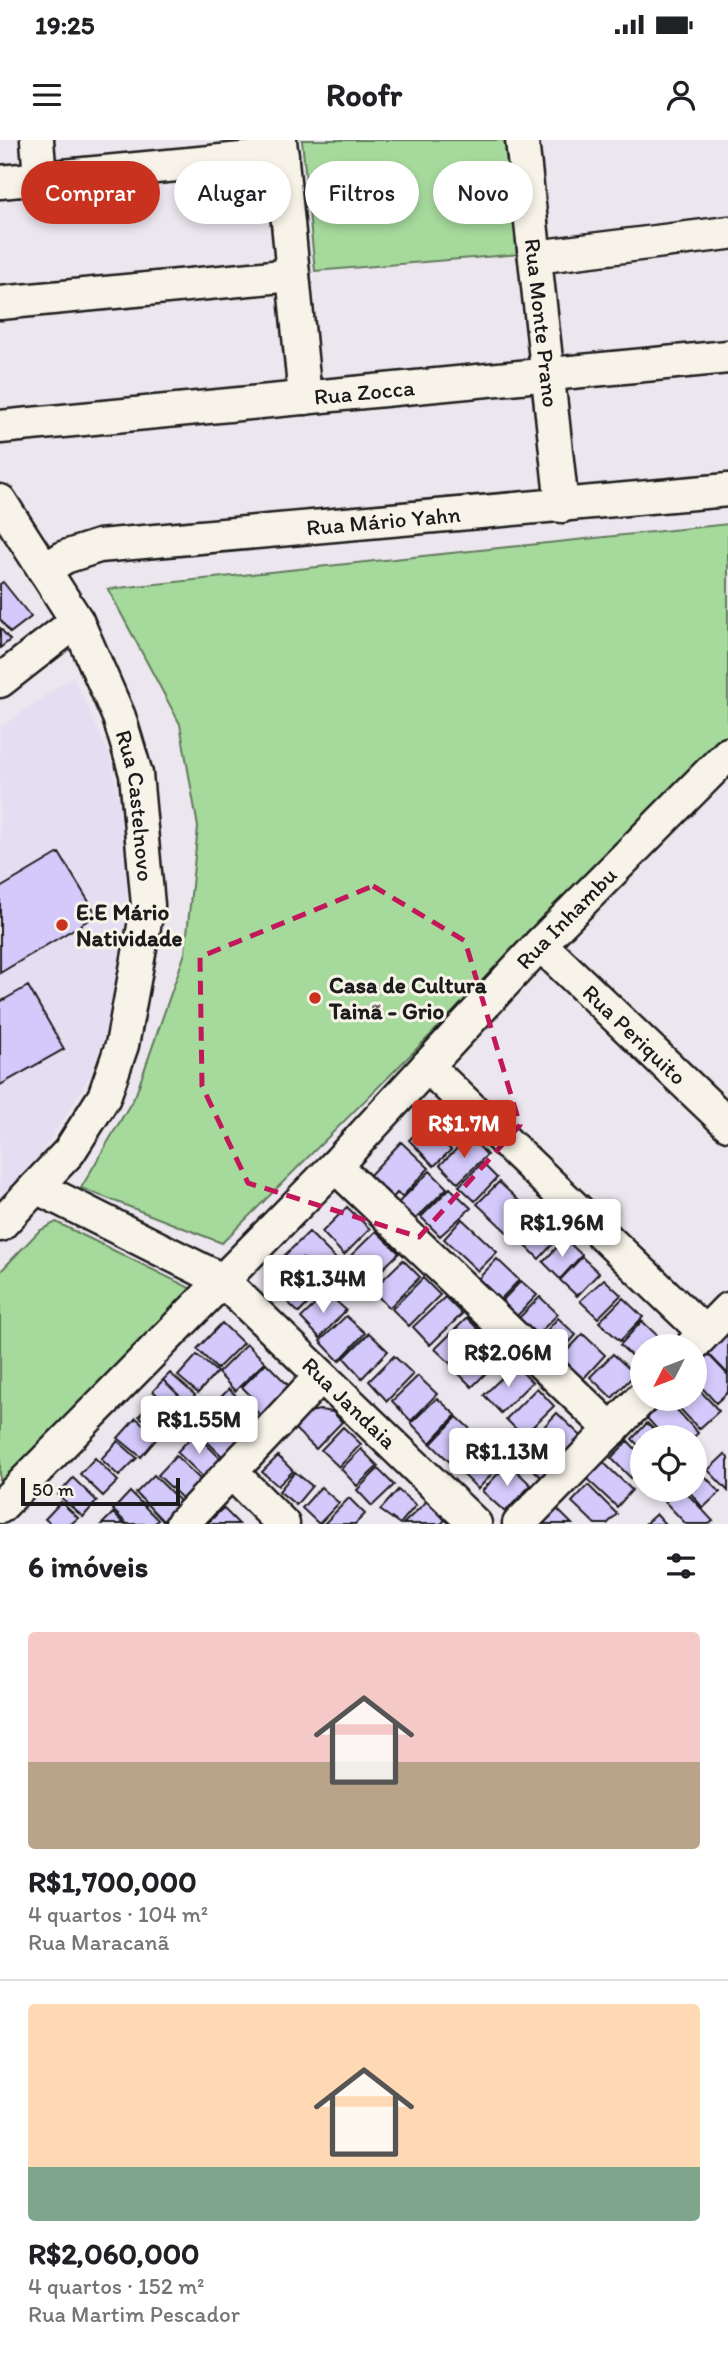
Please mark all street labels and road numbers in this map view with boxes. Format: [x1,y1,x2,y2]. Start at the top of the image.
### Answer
street label: Rua Monte Prano [519,237,565,409]
street label: Rua Zocca [313,373,416,411]
street label: Rua Mário Yahn [305,500,462,541]
street label: Rua Castelnovo [110,726,160,883]
street label: Rua Inhambu [510,861,623,975]
street label: Rua Periquito [577,978,692,1091]
street label: Rua Jandaia [296,1351,403,1455]

